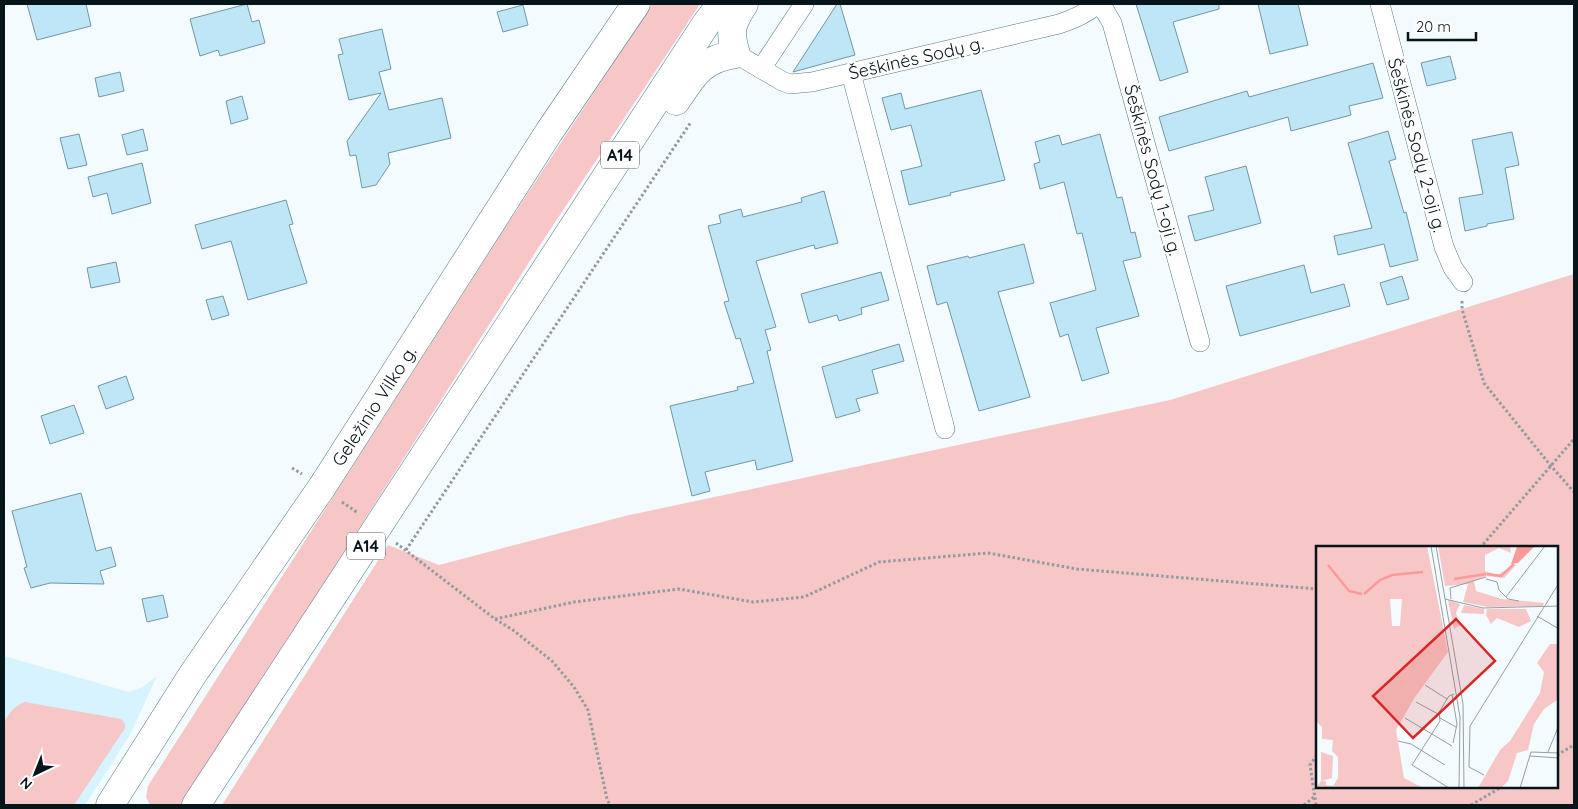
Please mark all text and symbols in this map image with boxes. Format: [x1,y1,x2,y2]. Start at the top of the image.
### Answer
scale bar [1408,10,1476,42]
text: 20 m [1416,17,1451,36]
street label: Šeškinės Sodų g. [846,31,986,85]
street label: Šeškinės Sodų 2-oji g. [1383,55,1451,235]
street label: Šeškinės Sodų 1-oji g. [1119,82,1187,258]
road number: A14 [601,142,639,168]
street label: Geležinio Vilko g. [327,342,421,470]
road number: A14 [347,532,385,560]
inset map [1316,546,1558,789]
north arrow [10,749,60,799]
text: N [16,773,36,794]

